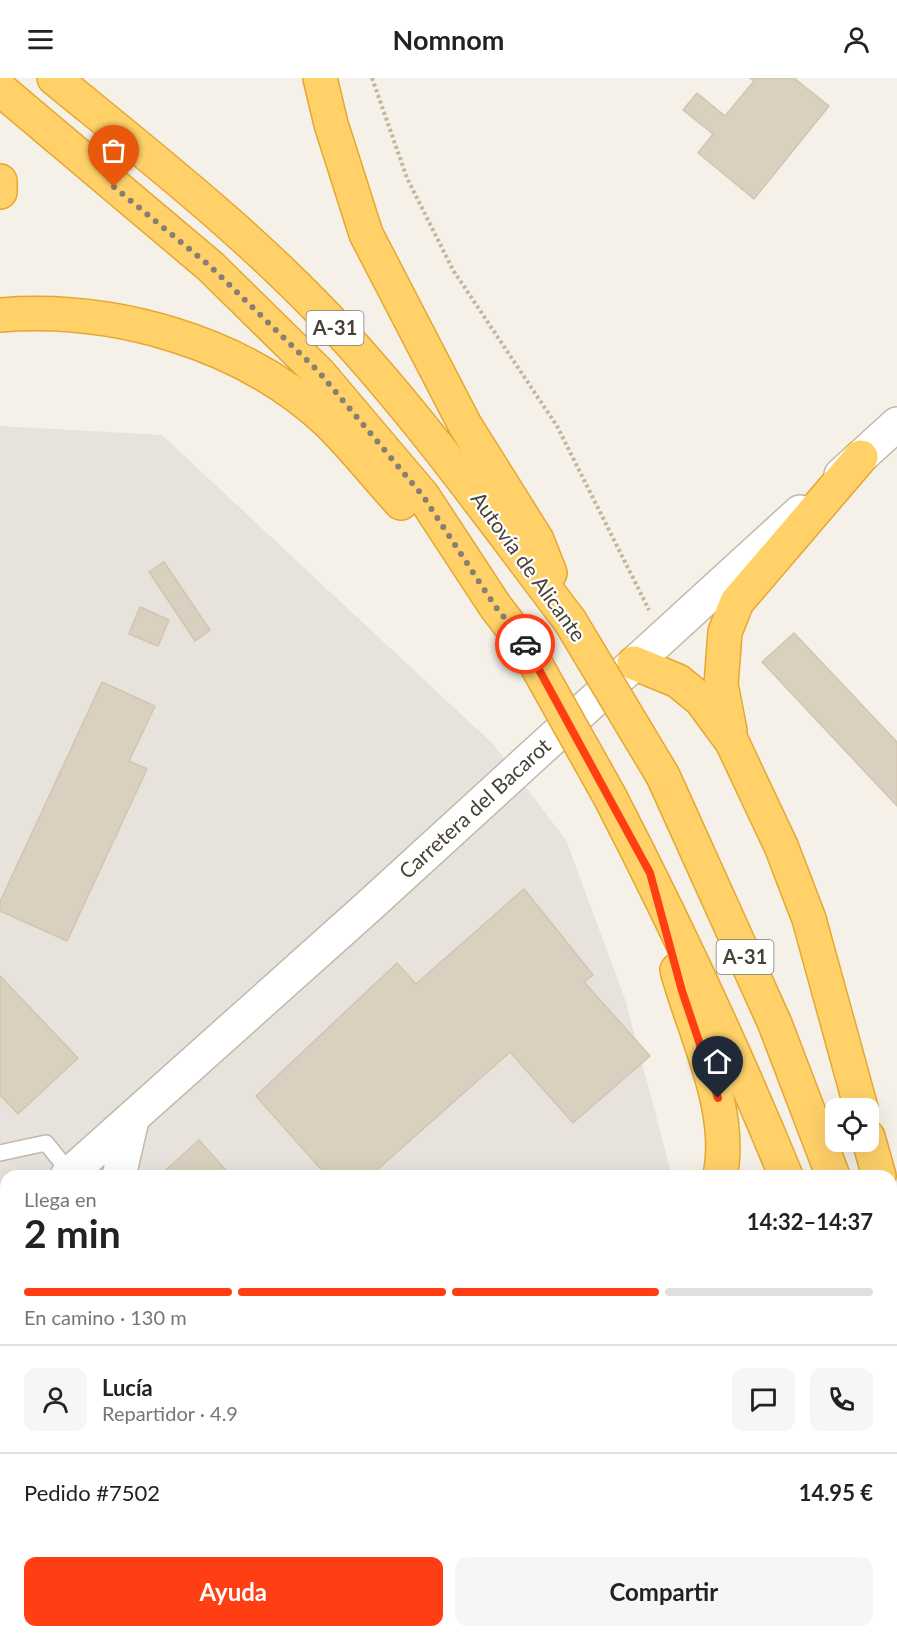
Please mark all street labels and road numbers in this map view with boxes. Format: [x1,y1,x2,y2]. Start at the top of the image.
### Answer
road number: A-31 [306,311,364,345]
street label: Autovía de Alicante [467,486,592,646]
street label: Carretera del Bacarot [393,732,555,883]
road number: A-31 [716,940,774,974]

